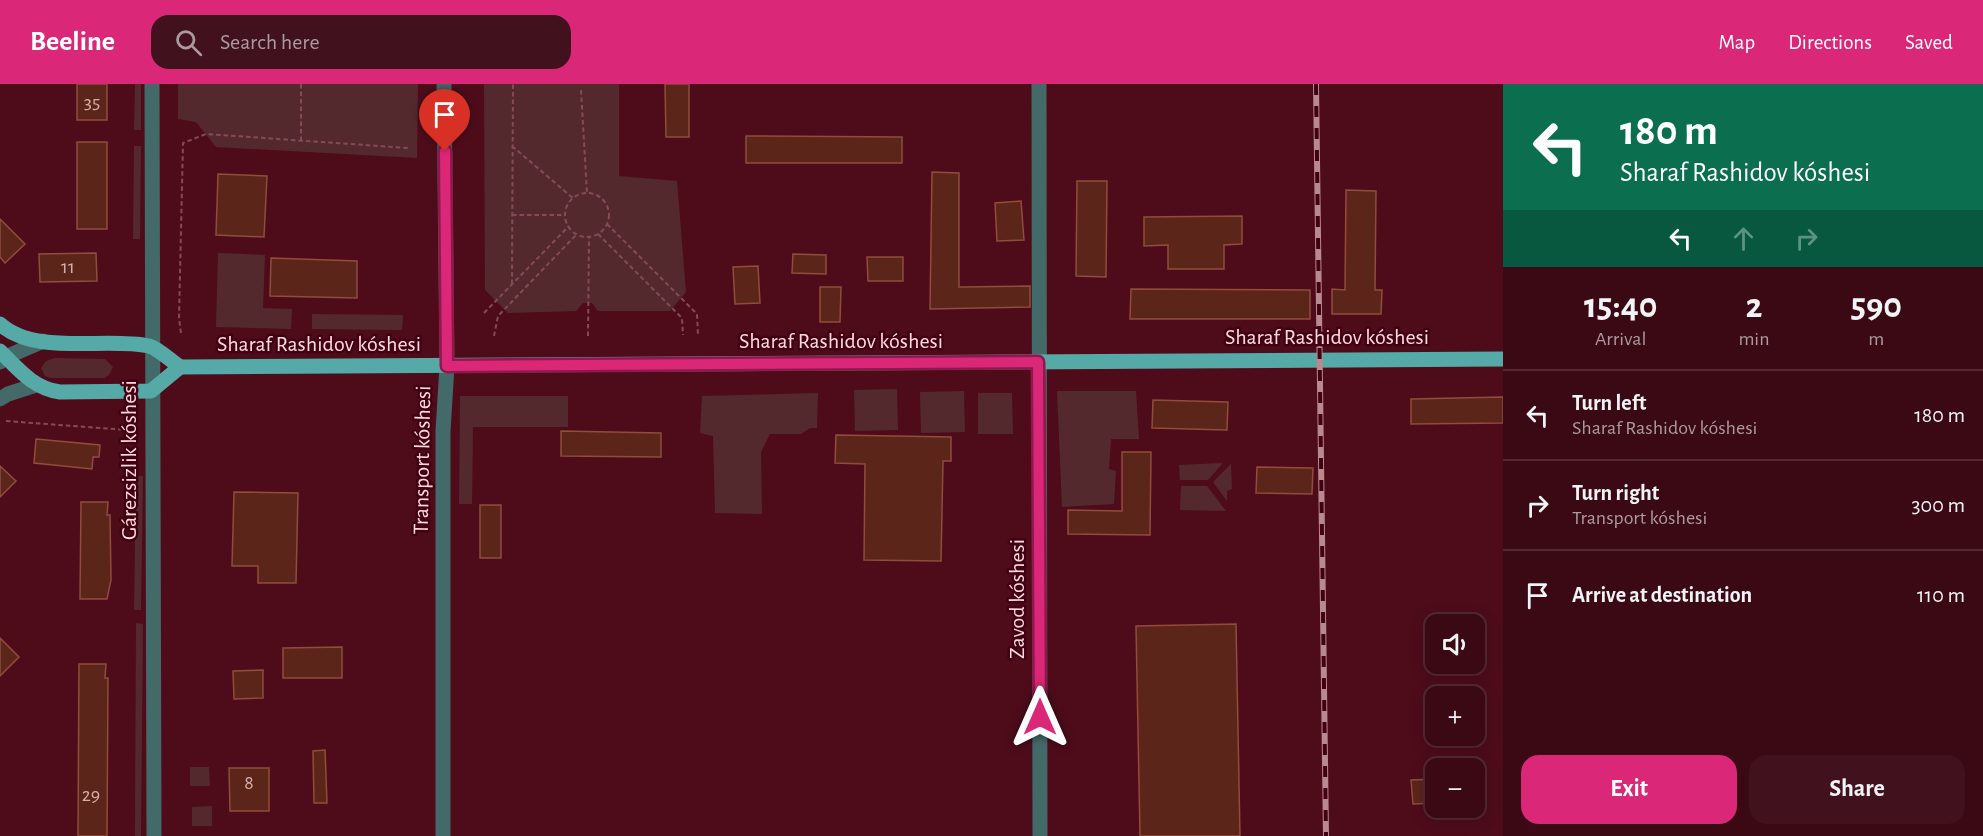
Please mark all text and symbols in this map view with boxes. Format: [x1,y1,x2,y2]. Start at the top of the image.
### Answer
search box [151,15,571,69]
icon: search [172,26,205,59]
text: Beeline [30,28,115,56]
text: Search here [220,31,320,53]
text: Map [1719,32,1755,53]
text: Directions [1788,32,1872,53]
text: Saved [1905,32,1953,53]
pin [419,89,470,151]
house number: 35 [84,92,100,112]
icon: arrive [428,98,461,131]
icon: left [1521,108,1599,186]
text: 180 m [1620,110,1718,152]
text: Sharaf Rashidov kóshesi [1620,159,1870,186]
icon: left [1664,222,1697,255]
icon: ahead [1727,222,1760,255]
icon: right [1790,222,1823,255]
house number: 11 [61,257,75,277]
text: 15:40 [1584,288,1658,324]
text: 2 [1745,288,1762,324]
text: 590 [1850,288,1902,324]
street label: Sharaf Rashidov kóshesi [1225,326,1429,348]
text: Arrival [1595,329,1646,349]
text: min [1738,329,1770,349]
text: m [1868,329,1884,349]
street label: Sharaf Rashidov kóshesi [739,330,943,352]
street label: Sharaf Rashidov kóshesi [217,333,421,355]
street label: Gárezsizlik kóshesi [118,380,140,540]
street label: Transport kóshesi [410,385,434,535]
text: Turn left [1572,392,1646,414]
icon: left [1521,399,1554,432]
text: 180 m [1914,404,1965,426]
text: Sharaf Rashidov kóshesi [1572,418,1757,438]
text: Turn right [1572,482,1659,504]
icon: right [1521,489,1554,522]
text: 300 m [1911,494,1965,516]
text: Transport kóshesi [1572,508,1707,528]
street label: Zavod kóshesi [1006,539,1028,659]
icon: arrive [1521,579,1554,612]
text: Arrive at destination [1572,584,1752,606]
text: 110 m [1917,584,1965,606]
map controls [1425,614,1485,818]
button: sound [1425,614,1485,674]
position arrow [1008,685,1072,749]
button: + [1425,686,1485,746]
button: Exit [1521,755,1737,824]
button: Share [1749,755,1965,824]
button: − [1425,758,1485,818]
house number: 8 [244,773,254,793]
house number: 29 [82,785,100,805]

